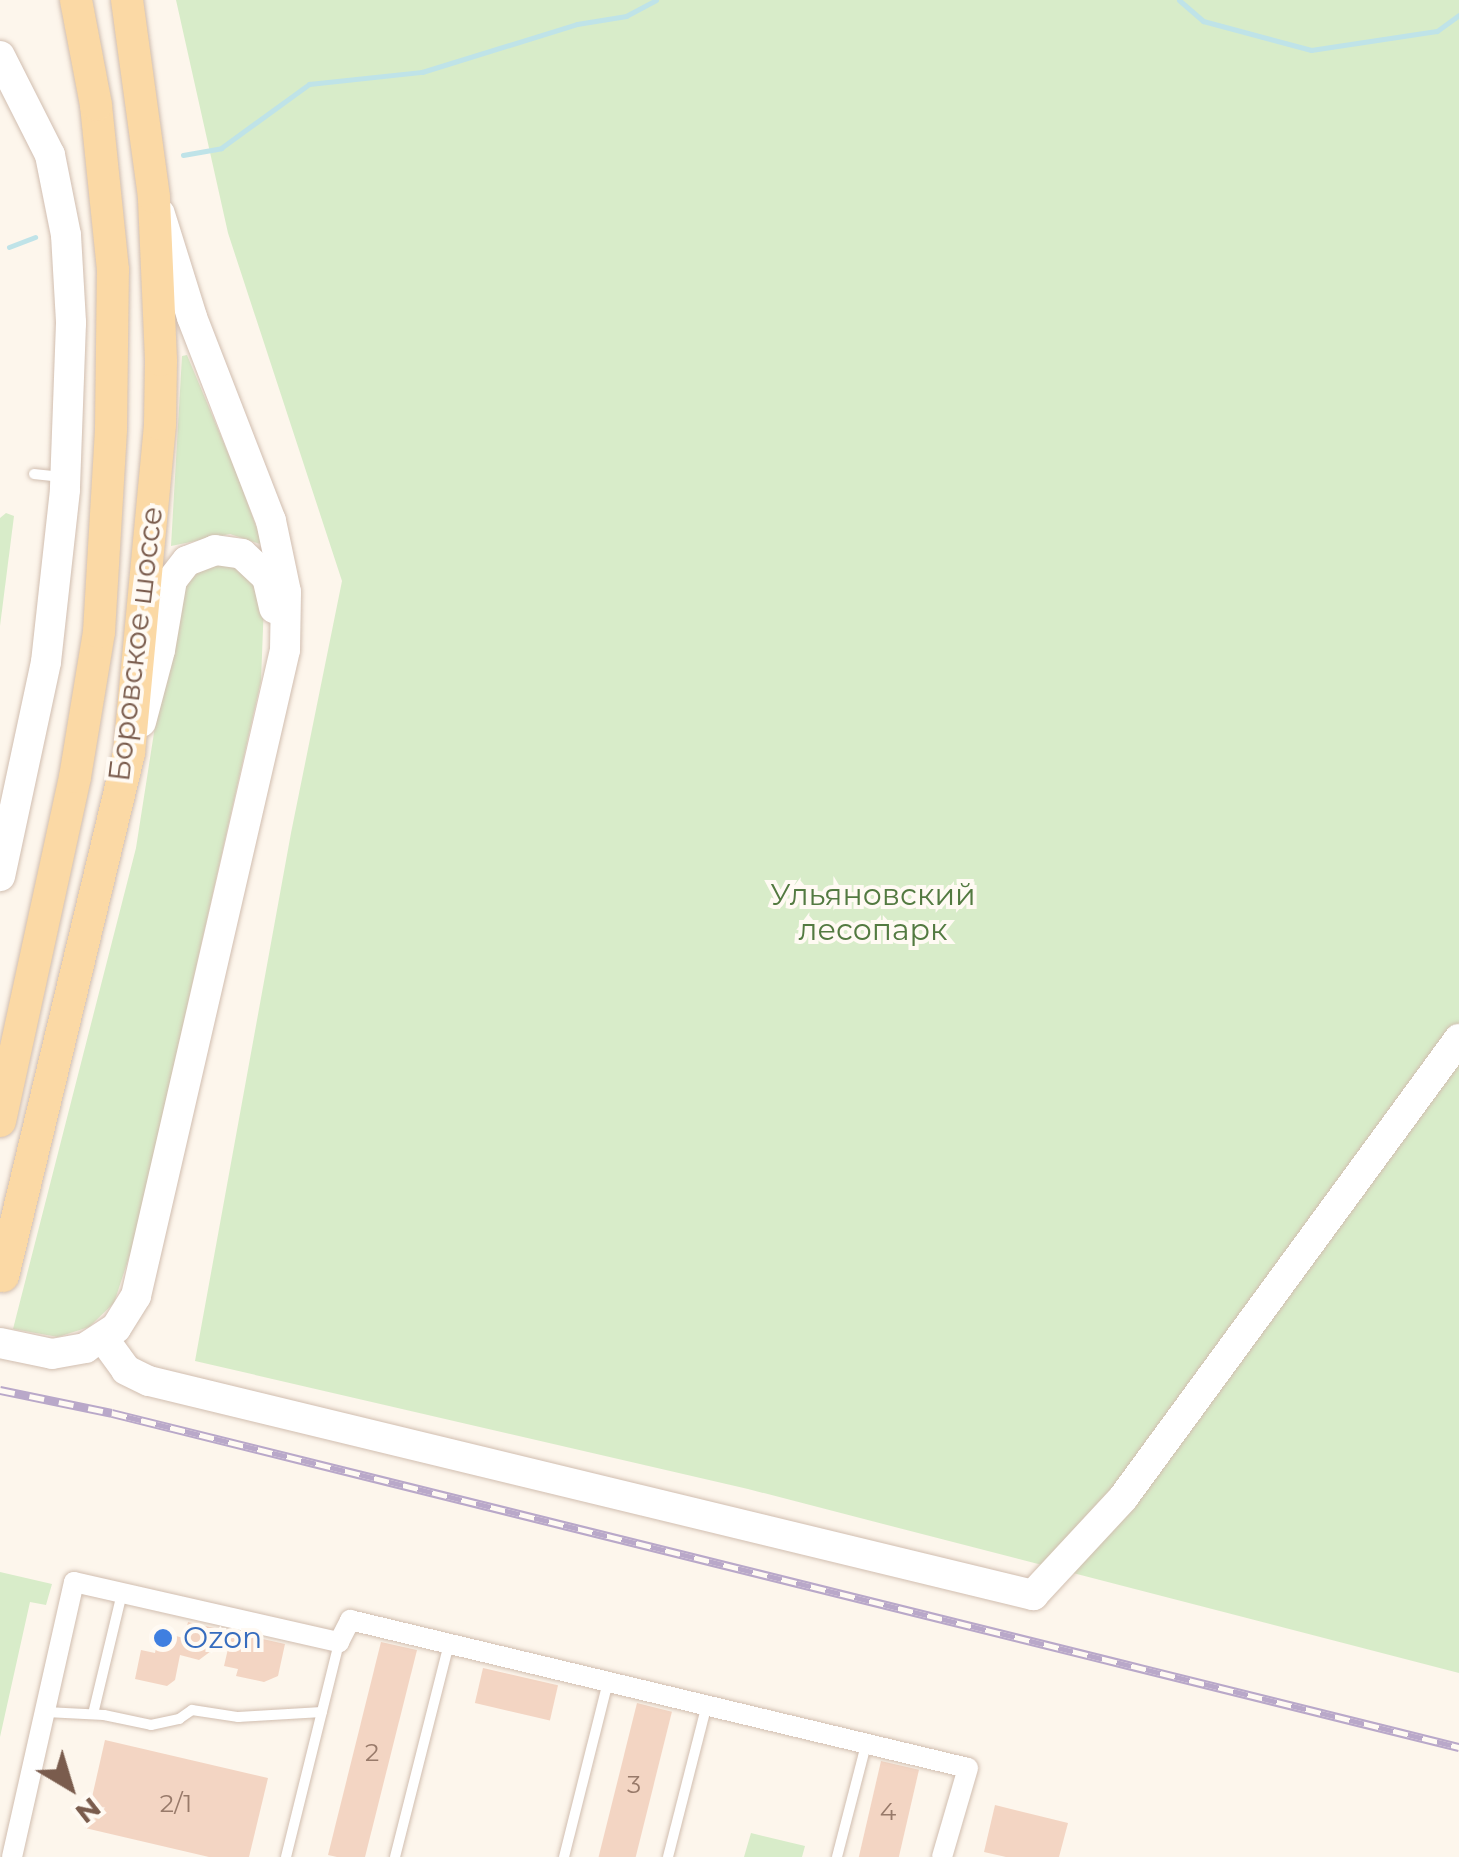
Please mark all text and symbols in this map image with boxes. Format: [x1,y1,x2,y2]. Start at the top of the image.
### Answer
street label: Боровское шоссе [101,504,171,784]
park label: Ульяновский лесопарк [770,877,976,948]
place label: Ozon [183,1620,262,1656]
marker: Ozon [152,1627,174,1649]
north arrow [20,1737,120,1837]
house number: 2 [365,1737,379,1767]
house number: 3 [627,1769,641,1799]
house number: 2/1 [160,1788,192,1818]
text: N [69,1790,108,1831]
house number: 4 [880,1796,896,1826]

